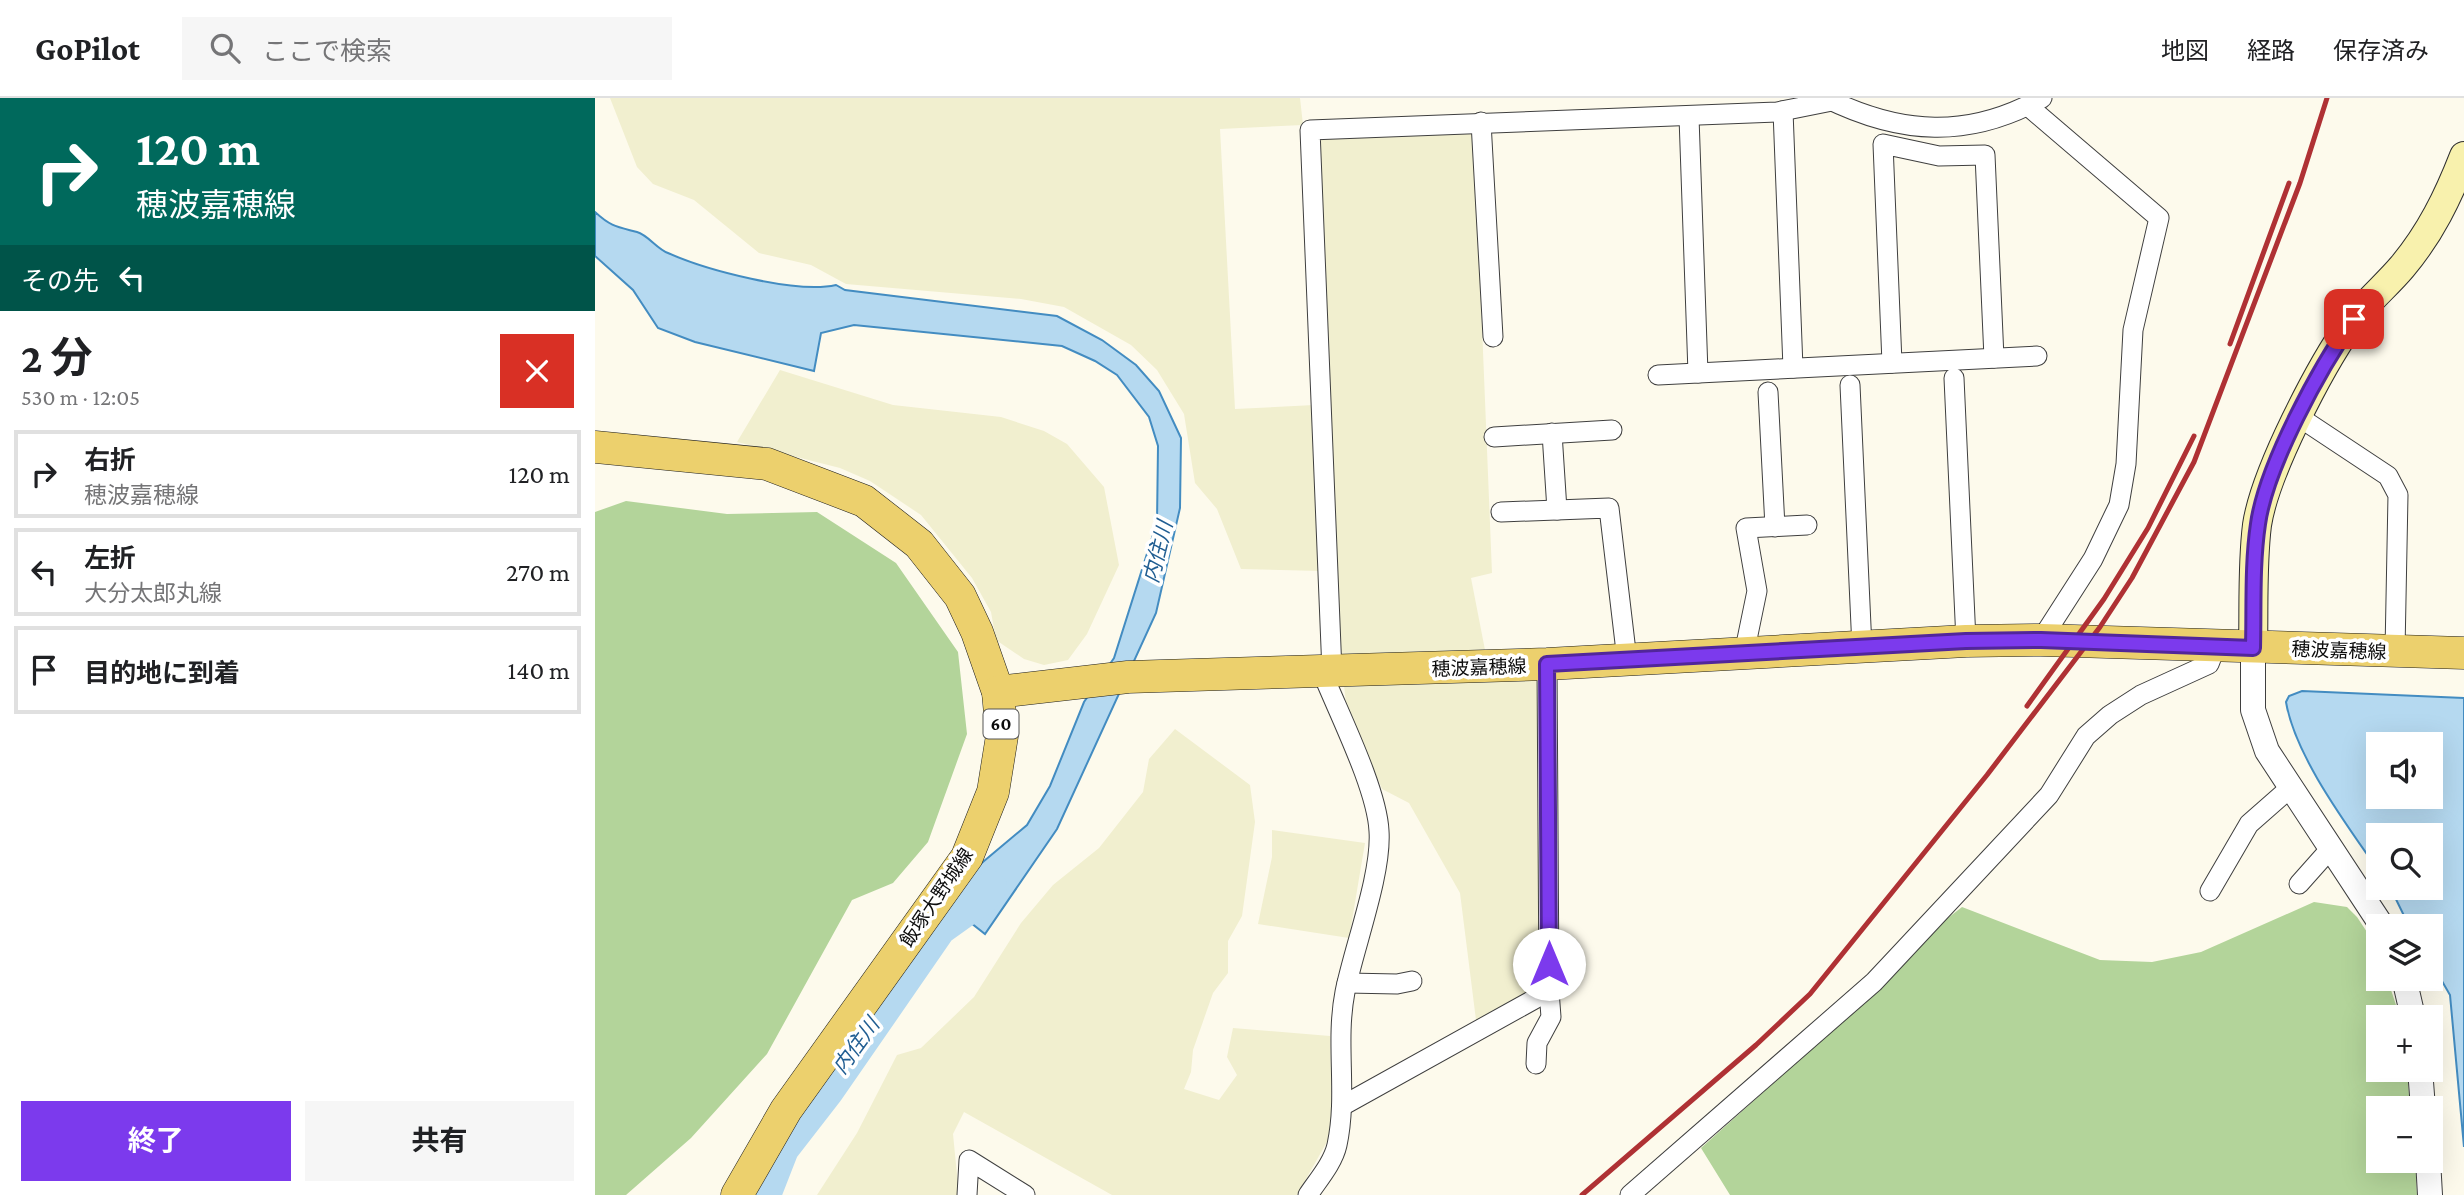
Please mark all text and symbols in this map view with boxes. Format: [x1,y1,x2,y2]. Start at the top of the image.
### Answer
search box [182,17,672,80]
icon: search [206,29,244,67]
text: GoPilot [35,30,140,67]
text: ここで検索 [262,37,392,66]
text: 地図 [2161,37,2209,64]
text: 経路 [2247,37,2295,64]
text: 保存済み [2333,37,2429,64]
text: 120 m [136,121,260,176]
icon: right [21,126,112,217]
text: 穂波嘉穂線 [136,187,296,223]
icon: left [113,259,151,297]
text: その先 [21,267,99,296]
pin [2324,289,2384,349]
icon: arrive [2335,300,2373,338]
text: 2 分 [21,334,93,381]
button: close [500,334,574,408]
text: 530 m · 12:05 [21,384,140,410]
text: 右折 [84,446,136,475]
icon: right [25,455,63,493]
text: 120 m [509,460,570,489]
text: 穂波嘉穂線 [84,482,199,508]
water label: 内住川 [1139,517,1178,585]
text: 左折 [84,544,136,573]
icon: left [25,553,63,591]
text: 270 m [506,558,570,587]
text: 大分太郎丸線 [84,580,222,606]
street label: 穂波嘉穂線 [2291,638,2387,663]
icon: arrive [25,651,63,689]
street label: 穂波嘉穂線 [1431,655,1527,680]
text: 140 m [508,656,570,685]
text: 目的地に到着 [84,659,240,688]
road number: 60 [983,710,1019,738]
map controls [2366,732,2443,1173]
button: sound [2366,732,2443,809]
button: search [2366,823,2443,900]
street label: 飯塚大野城線 [896,844,977,950]
button: layers [2366,914,2443,991]
position arrow [1512,927,1586,1001]
button: + [2366,1005,2443,1082]
water label: 内住川 [828,1012,885,1079]
button: − [2366,1096,2443,1173]
button: 終了 [21,1101,291,1181]
button: 共有 [305,1101,574,1181]

